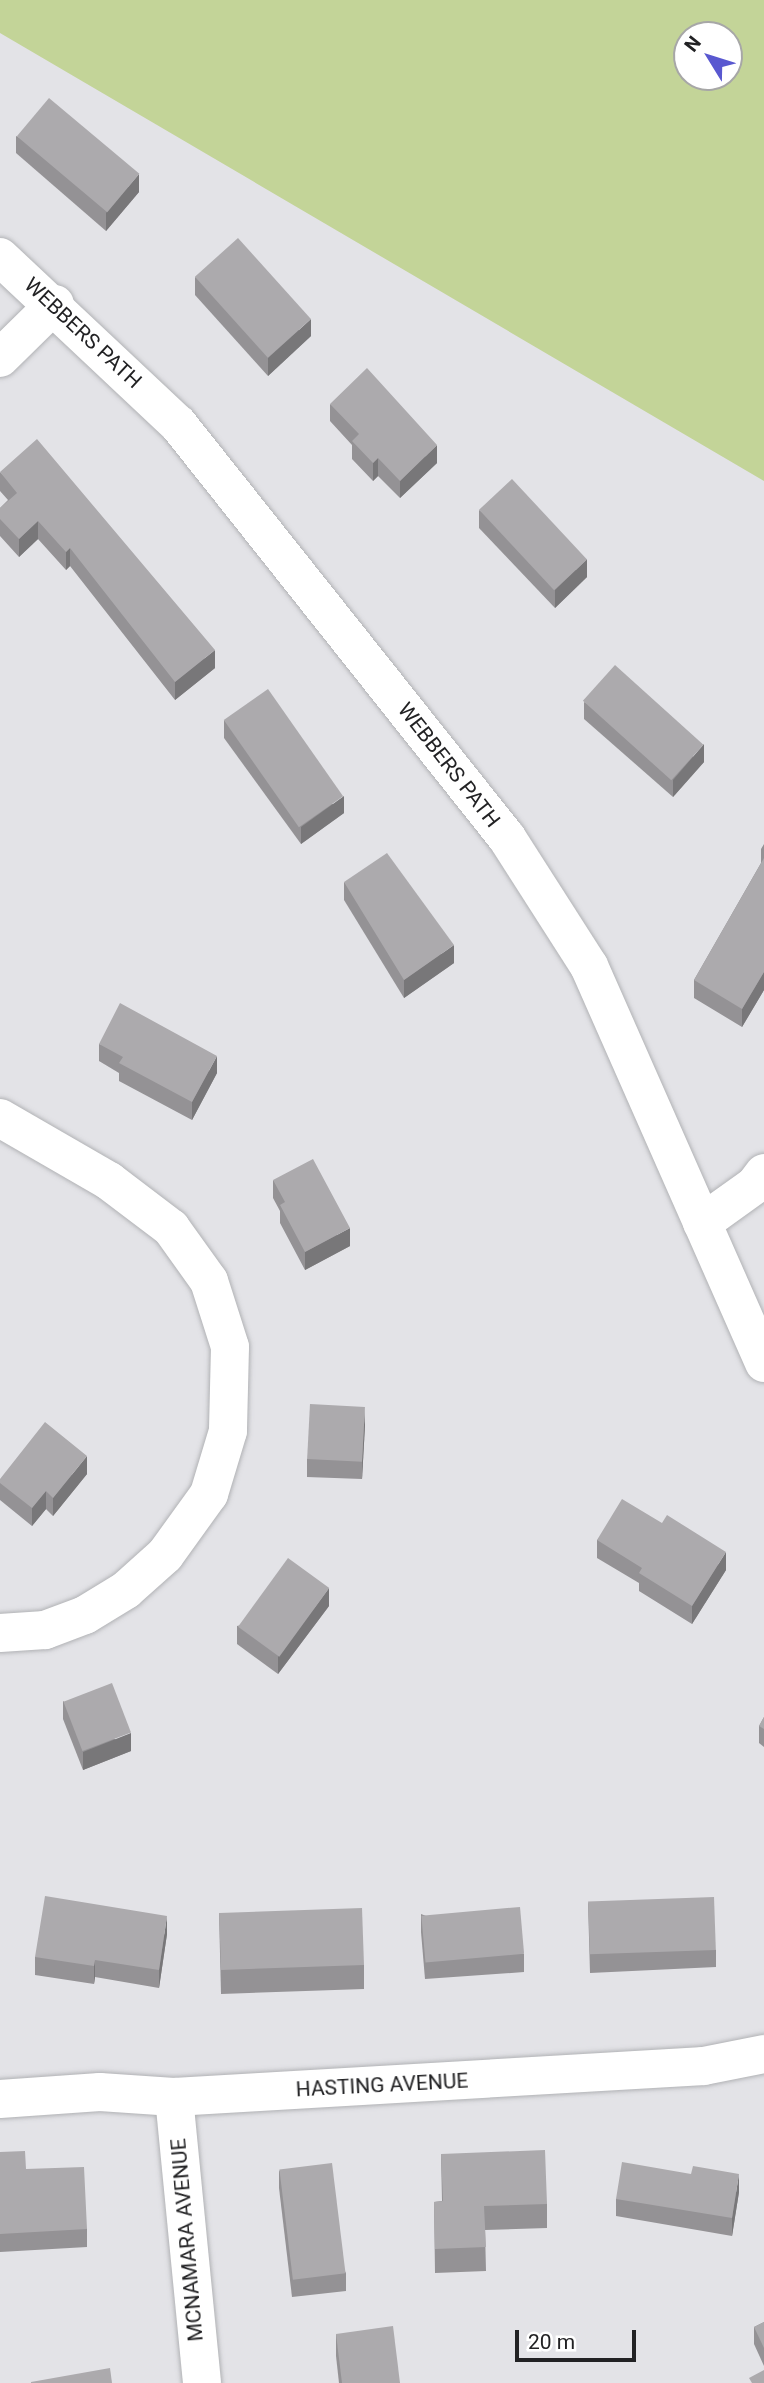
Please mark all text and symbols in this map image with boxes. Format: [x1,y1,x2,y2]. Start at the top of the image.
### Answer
north arrow [673,21,743,91]
text: N [679,32,706,56]
street label: WEBBERS PATH [19,272,147,394]
street label: WEBBERS PATH [393,698,505,832]
street label: HASTING AVENUE [295,2068,469,2102]
street label: MCNAMARA AVENUE [166,2137,208,2343]
scale bar [519,2316,640,2360]
text: 20 m [528,2330,575,2354]

